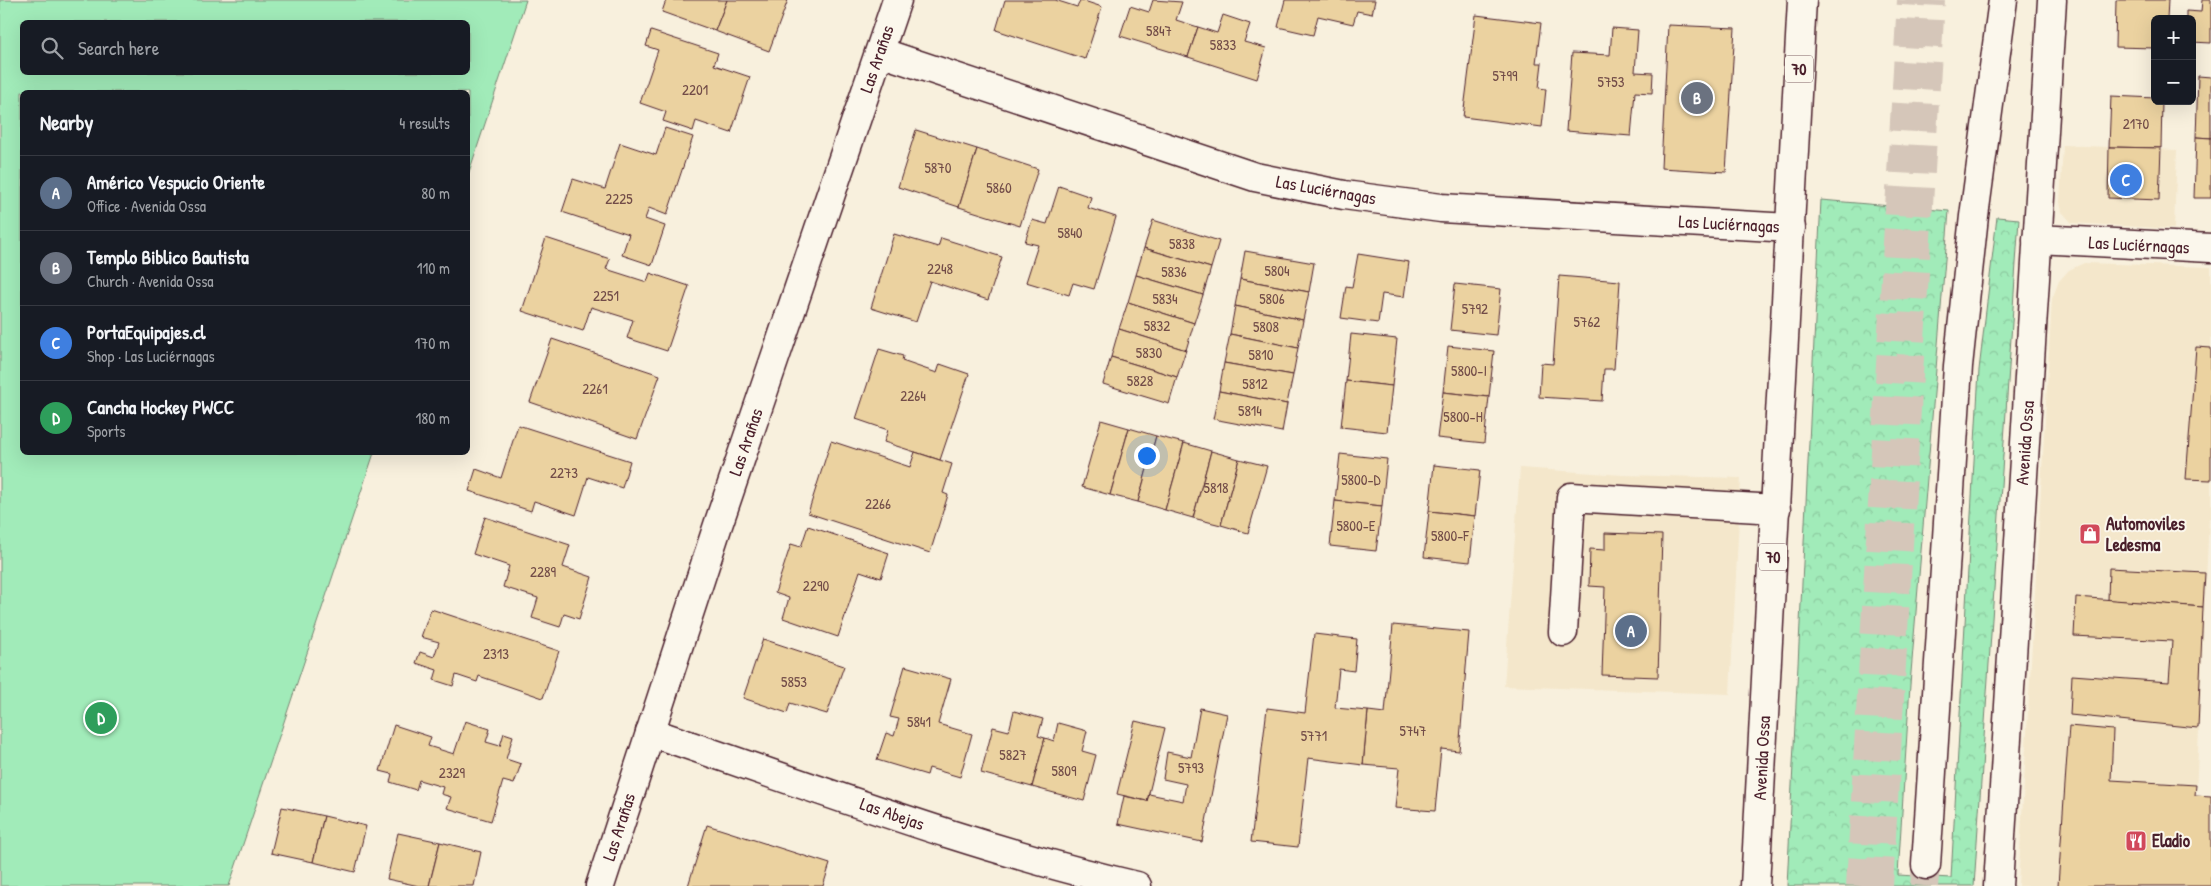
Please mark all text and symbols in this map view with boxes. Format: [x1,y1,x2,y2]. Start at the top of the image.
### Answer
map controls [2151,15,2196,105]
button: + [2151,15,2196,60]
search box [20,20,470,75]
house number: 5847 [1146,20,1172,41]
street label: Las Arañas [853,22,900,96]
icon: search [38,34,66,62]
house number: 5833 [1210,34,1236,55]
text: Search here [78,35,159,61]
road number: 70 [1785,56,1813,82]
button: − [2151,60,2196,105]
house number: 5799 [1493,65,1518,86]
house number: 5753 [1598,71,1625,92]
house number: 2201 [682,79,708,100]
pin: B [1681,79,1713,117]
text: Nearby [40,108,93,137]
text: 4 results [399,112,450,134]
house number: 2170 [2123,113,2150,134]
house number: 5870 [925,157,952,178]
pin: C [2110,161,2142,199]
street label: Las Luciérnagas [1274,168,1378,211]
text: Américo Vespucio Oriente [87,169,265,195]
house number: 5860 [986,177,1012,198]
text: A [52,182,60,204]
text: 80 m [421,182,450,204]
house number: 2225 [605,188,633,209]
text: Office · Avenida Ossa [87,195,206,217]
street label: Las Luciérnagas [1678,208,1780,239]
house number: 5840 [1057,222,1083,243]
street label: Las Luciérnagas [2088,229,2190,260]
house number: 5838 [1169,233,1195,254]
text: Templo Biblico Bautista [87,244,249,270]
text: B [52,257,60,279]
text: 110 m [417,257,450,279]
house number: 2248 [927,258,953,279]
house number: 5804 [1264,260,1290,281]
house number: 5836 [1161,261,1187,282]
text: Church · Avenida Ossa [87,270,214,292]
house number: 2251 [593,285,619,306]
house number: 5834 [1152,288,1178,309]
house number: 5806 [1259,288,1285,309]
house number: 5792 [1462,298,1488,319]
house number: 5762 [1574,311,1600,332]
house number: 5832 [1144,315,1170,336]
house number: 5808 [1253,316,1279,337]
text: PortaEquipajes.cl [87,319,206,345]
text: C [52,332,60,354]
text: 170 m [415,332,450,354]
house number: 5830 [1136,342,1162,363]
house number: 5810 [1248,344,1274,365]
text: Shop · Las Luciérnagas [87,345,215,367]
house number: 5800-I [1451,360,1487,381]
house number: 5828 [1127,370,1153,391]
house number: 5812 [1242,373,1268,394]
house number: 2261 [582,378,608,399]
house number: 2264 [900,385,926,406]
text: Cancha Hockey PWCC [87,394,234,420]
house number: 5814 [1238,400,1262,421]
street label: Avenida Ossa [2009,400,2040,486]
street label: Las Arañas [722,405,769,479]
house number: 5800-H [1443,406,1483,427]
text: D [52,407,60,429]
text: 180 m [416,407,450,429]
text: Sports [87,420,125,442]
your location [1134,443,1160,469]
house number: 2273 [550,462,578,483]
house number: 5800-D [1341,469,1382,490]
house number: 5818 [1204,477,1228,498]
house number: 2266 [865,493,891,514]
place label: Automoviles Ledesma [2106,511,2185,557]
house number: 5800-E [1337,515,1376,536]
shop icon: Automoviles Ledesma [2078,522,2102,546]
house number: 5800-F [1431,525,1469,546]
road number: 70 [1759,544,1787,570]
house number: 2289 [530,561,557,582]
house number: 2290 [803,575,829,596]
pin: A [1615,612,1647,650]
house number: 2313 [483,643,509,664]
house number: 5853 [781,671,807,692]
pin: D [85,699,117,737]
house number: 5841 [907,711,931,732]
street label: Avenida Ossa [1747,715,1776,801]
house number: 5747 [1400,720,1426,741]
house number: 5771 [1301,725,1327,746]
house number: 5827 [999,744,1027,765]
house number: 5793 [1178,757,1204,778]
house number: 5809 [1051,760,1077,781]
house number: 2329 [439,762,466,783]
street label: Las Arañas [596,790,641,864]
street label: Las Abejas [857,791,928,836]
place label: Eladio [2152,828,2191,853]
restaurant icon: Eladio [2124,829,2148,853]

